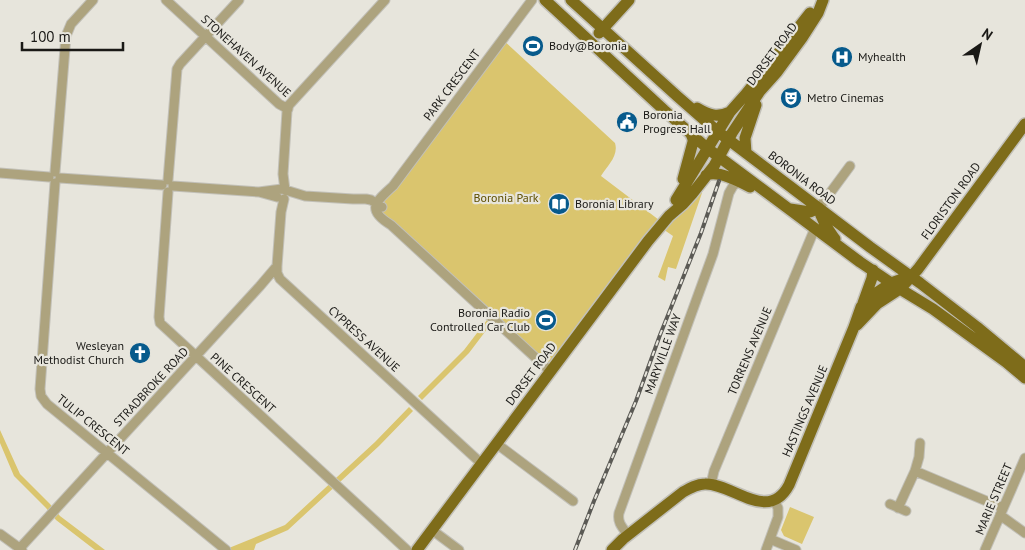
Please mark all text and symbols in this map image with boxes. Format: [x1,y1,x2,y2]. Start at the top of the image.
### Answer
street label: STONEHAVEN AVENUE [198,11,294,100]
street label: DORSET ROAD [743,19,800,88]
scale bar [22,20,124,52]
north arrow [955,20,1005,70]
text: N [978,24,996,44]
text: 100 m [30,27,71,46]
sports icon: Body@Boronia [521,34,545,58]
place label: Body@Boronia [549,38,627,53]
hospital icon: Myhealth [830,45,854,69]
street label: PARK CRESCENT [420,46,483,123]
place label: Myhealth [858,49,906,64]
theatre icon: Metro Cinemas [779,86,803,110]
place label: Metro Cinemas [807,90,884,105]
place label: Boronia Progress Hall [643,107,711,136]
public building icon: Boronia Progress Hall [615,110,639,134]
street label: BORONIA ROAD [766,147,839,208]
street label: FLORISTON ROAD [918,159,984,242]
park label: Boronia Park [474,190,539,205]
library icon: Boronia Library [547,192,571,216]
place label: Boronia Library [575,196,654,211]
street label: CYPRESS AVENUE [325,303,403,375]
street label: TORRENS AVENUE [724,304,775,397]
place label: Boronia Radio Controlled Car Club [430,305,530,334]
sports icon: Boronia Radio Controlled Car Club [534,308,558,332]
street label: MARYVILLE WAY [641,311,684,396]
place label: Wesleyan Methodist Church [33,338,124,367]
street label: DORSET ROAD [502,339,559,408]
church icon: Wesleyan Methodist Church [128,341,152,365]
street label: STRADBROKE ROAD [110,344,191,429]
street label: PINE CRESCENT [208,349,279,416]
street label: HASTINGS AVENUE [778,363,831,459]
street label: TULIP CRESCENT [54,391,133,458]
street label: MARIE STREET [972,460,1016,537]

